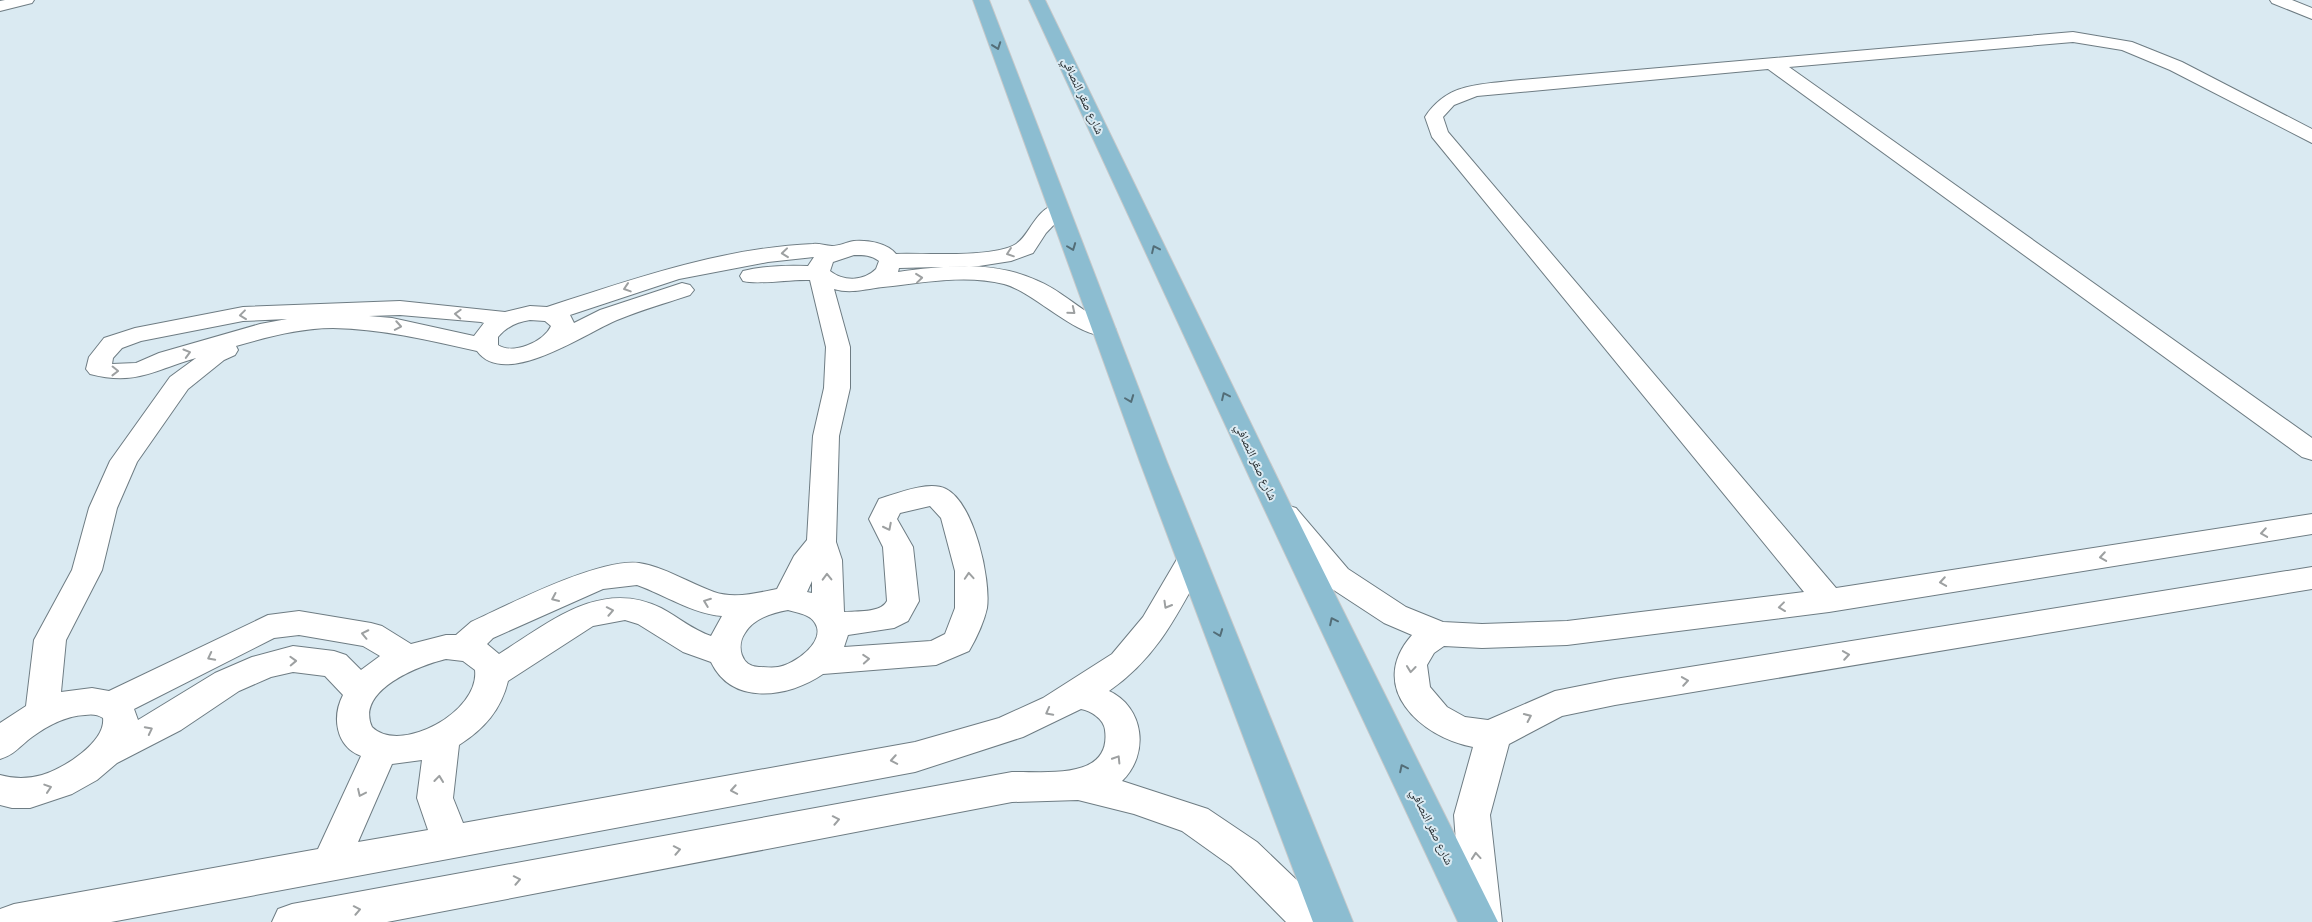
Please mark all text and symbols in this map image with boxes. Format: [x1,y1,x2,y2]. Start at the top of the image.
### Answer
one-way arrow [991,41,1001,50]
street label: شارع صقر النصافي [1056,55,1108,138]
one-way arrow [1066,243,1076,251]
one-way arrow [1151,245,1162,254]
one-way arrow [781,247,789,258]
one-way arrow [1006,248,1015,258]
one-way arrow [915,272,923,283]
one-way arrow [623,282,631,292]
one-way arrow [1066,306,1075,314]
one-way arrow [453,308,461,319]
one-way arrow [239,309,247,320]
one-way arrow [393,321,402,331]
one-way arrow [182,348,190,358]
one-way arrow [112,366,120,376]
one-way arrow [1221,392,1231,401]
one-way arrow [1124,394,1134,403]
street label: شارع صقر النصافي [1229,421,1281,504]
one-way arrow [882,522,892,531]
one-way arrow [2260,527,2268,537]
one-way arrow [2099,552,2108,562]
one-way arrow [964,572,975,580]
one-way arrow [822,573,833,581]
one-way arrow [1938,577,1947,587]
one-way arrow [551,592,560,603]
one-way arrow [703,598,712,608]
one-way arrow [1164,599,1174,608]
one-way arrow [1778,601,1786,612]
one-way arrow [606,606,615,616]
one-way arrow [1329,618,1339,627]
one-way arrow [1213,628,1223,637]
one-way arrow [360,629,369,640]
one-way arrow [1841,650,1850,660]
one-way arrow [207,651,216,661]
one-way arrow [863,654,871,665]
one-way arrow [290,656,298,666]
one-way arrow [1406,666,1417,674]
one-way arrow [1681,676,1690,686]
one-way arrow [1045,706,1054,716]
one-way arrow [1522,713,1531,723]
one-way arrow [143,726,152,736]
one-way arrow [890,755,899,765]
one-way arrow [1111,755,1120,765]
one-way arrow [1399,764,1410,773]
one-way arrow [433,774,444,782]
one-way arrow [43,783,51,793]
one-way arrow [730,784,739,794]
street label: شارع صقر النصافي [1405,786,1457,869]
one-way arrow [356,788,367,797]
one-way arrow [832,815,841,826]
one-way arrow [672,845,681,855]
one-way arrow [1471,852,1482,860]
one-way arrow [512,875,521,885]
one-way arrow [353,905,362,915]

